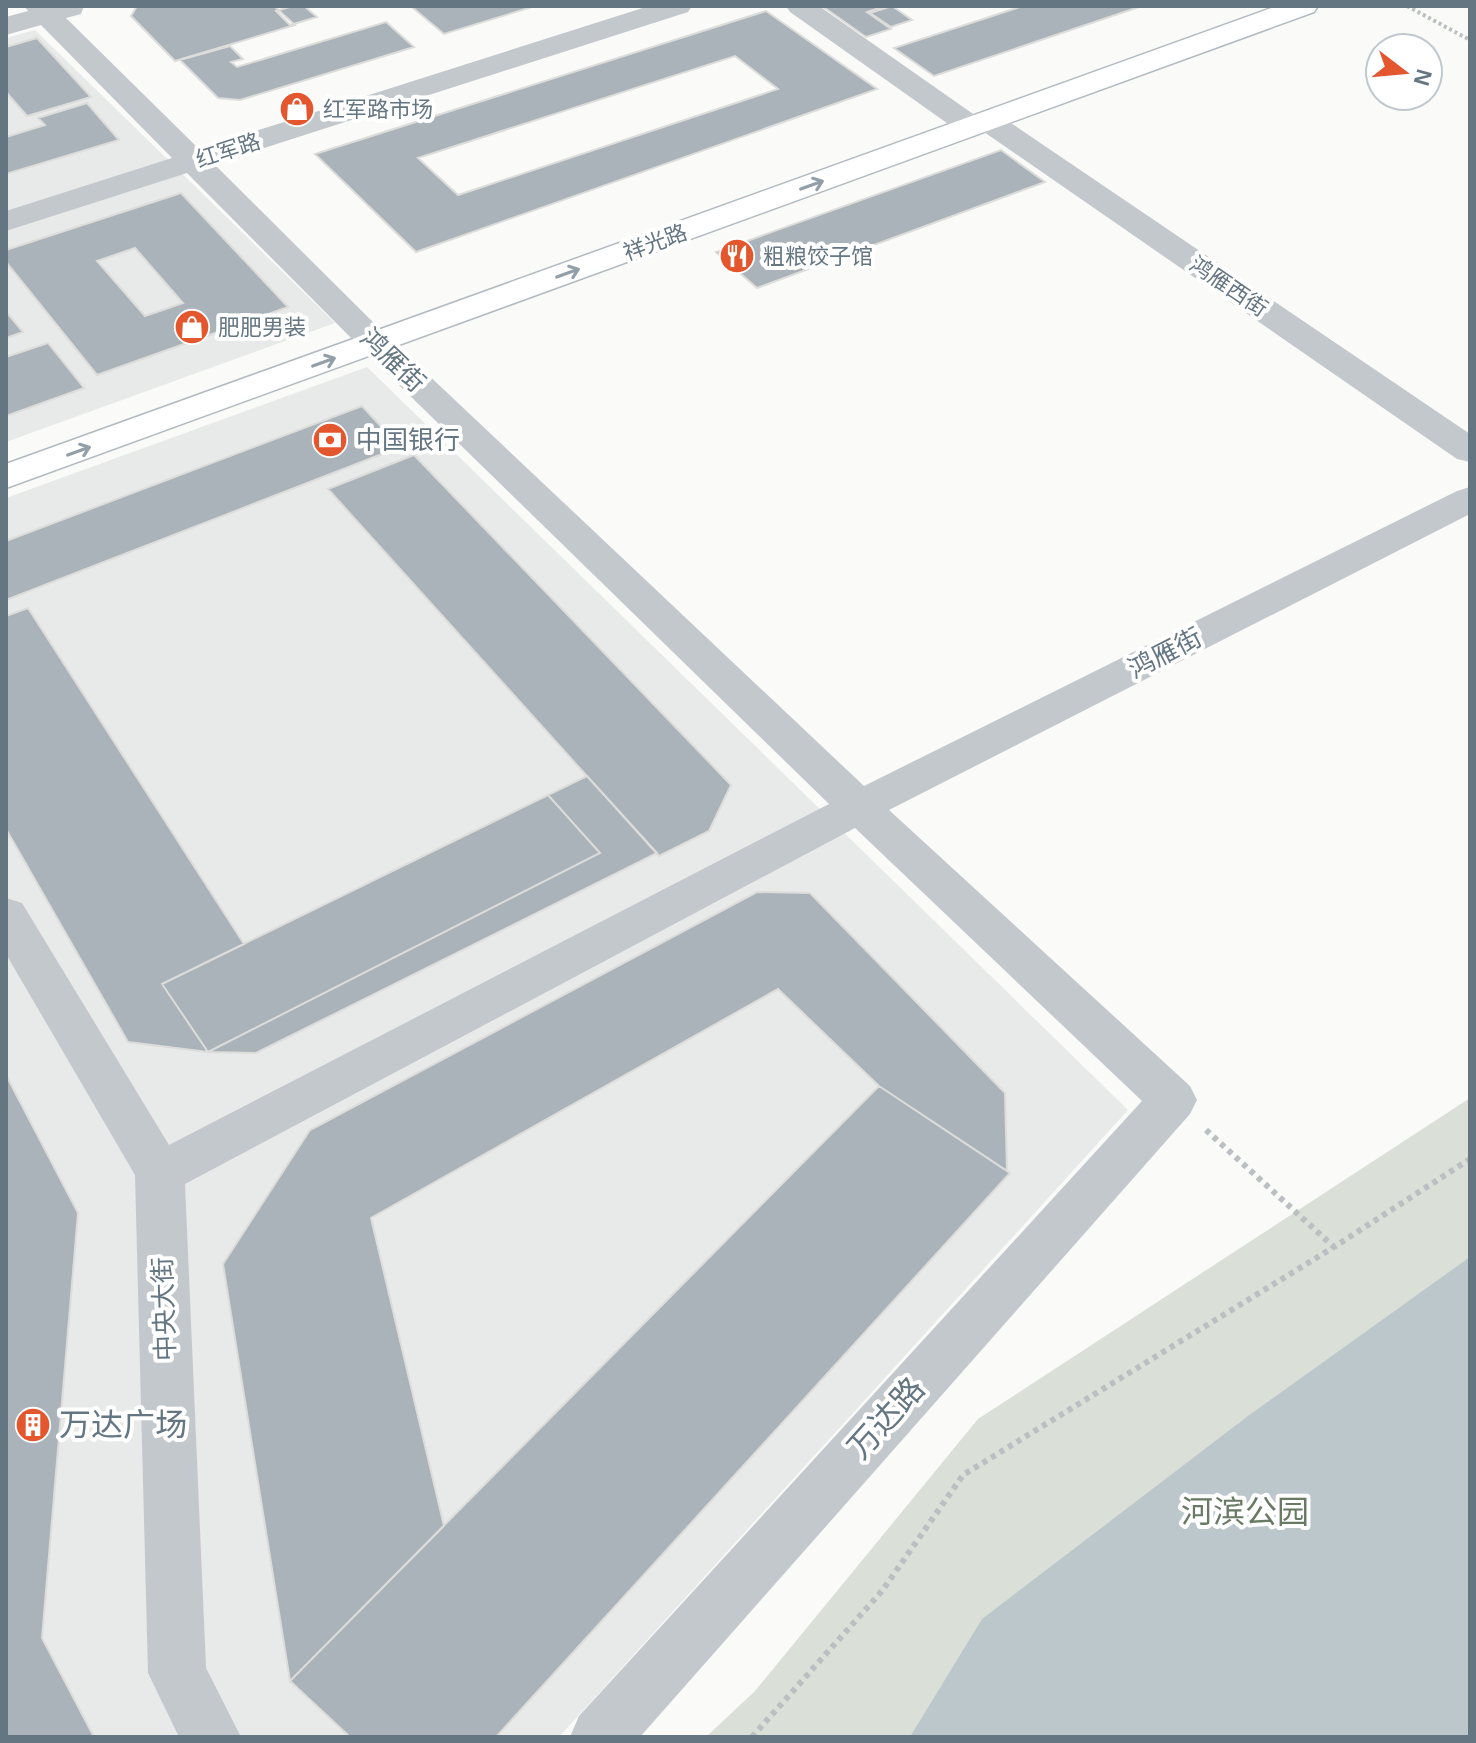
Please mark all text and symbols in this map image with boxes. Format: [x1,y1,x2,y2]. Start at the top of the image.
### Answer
north arrow [1364,32,1444,112]
text: N [1409,66,1437,88]
shop icon: 红军路市场 [278,90,316,128]
place label: 红军路市场 [323,97,433,122]
street label: 红军路 [193,128,263,173]
one-way arrow [800,176,825,191]
street label: 祥光路 [620,219,690,266]
restaurant icon: 粗粮饺子馆 [718,237,756,275]
place label: 粗粮饺子馆 [763,244,873,269]
street label: 鸿雁西街 [1185,251,1272,321]
one-way arrow [555,265,580,279]
shop icon: 肥肥男装 [173,308,211,346]
place label: 肥肥男装 [218,315,306,340]
street label: 鸿雁街 [355,322,431,398]
one-way arrow [311,354,336,368]
bank icon: 中国银行 [311,421,349,459]
place label: 中国银行 [356,425,460,455]
one-way arrow [66,443,91,457]
street label: 鸿雁街 [1123,622,1207,684]
street label: 中央大街 [147,1257,181,1361]
street label: 万达路 [840,1370,932,1466]
building icon: 万达广场 [14,1406,52,1444]
place label: 万达广场 [59,1407,187,1443]
park label: 河滨公园 [1181,1494,1309,1530]

